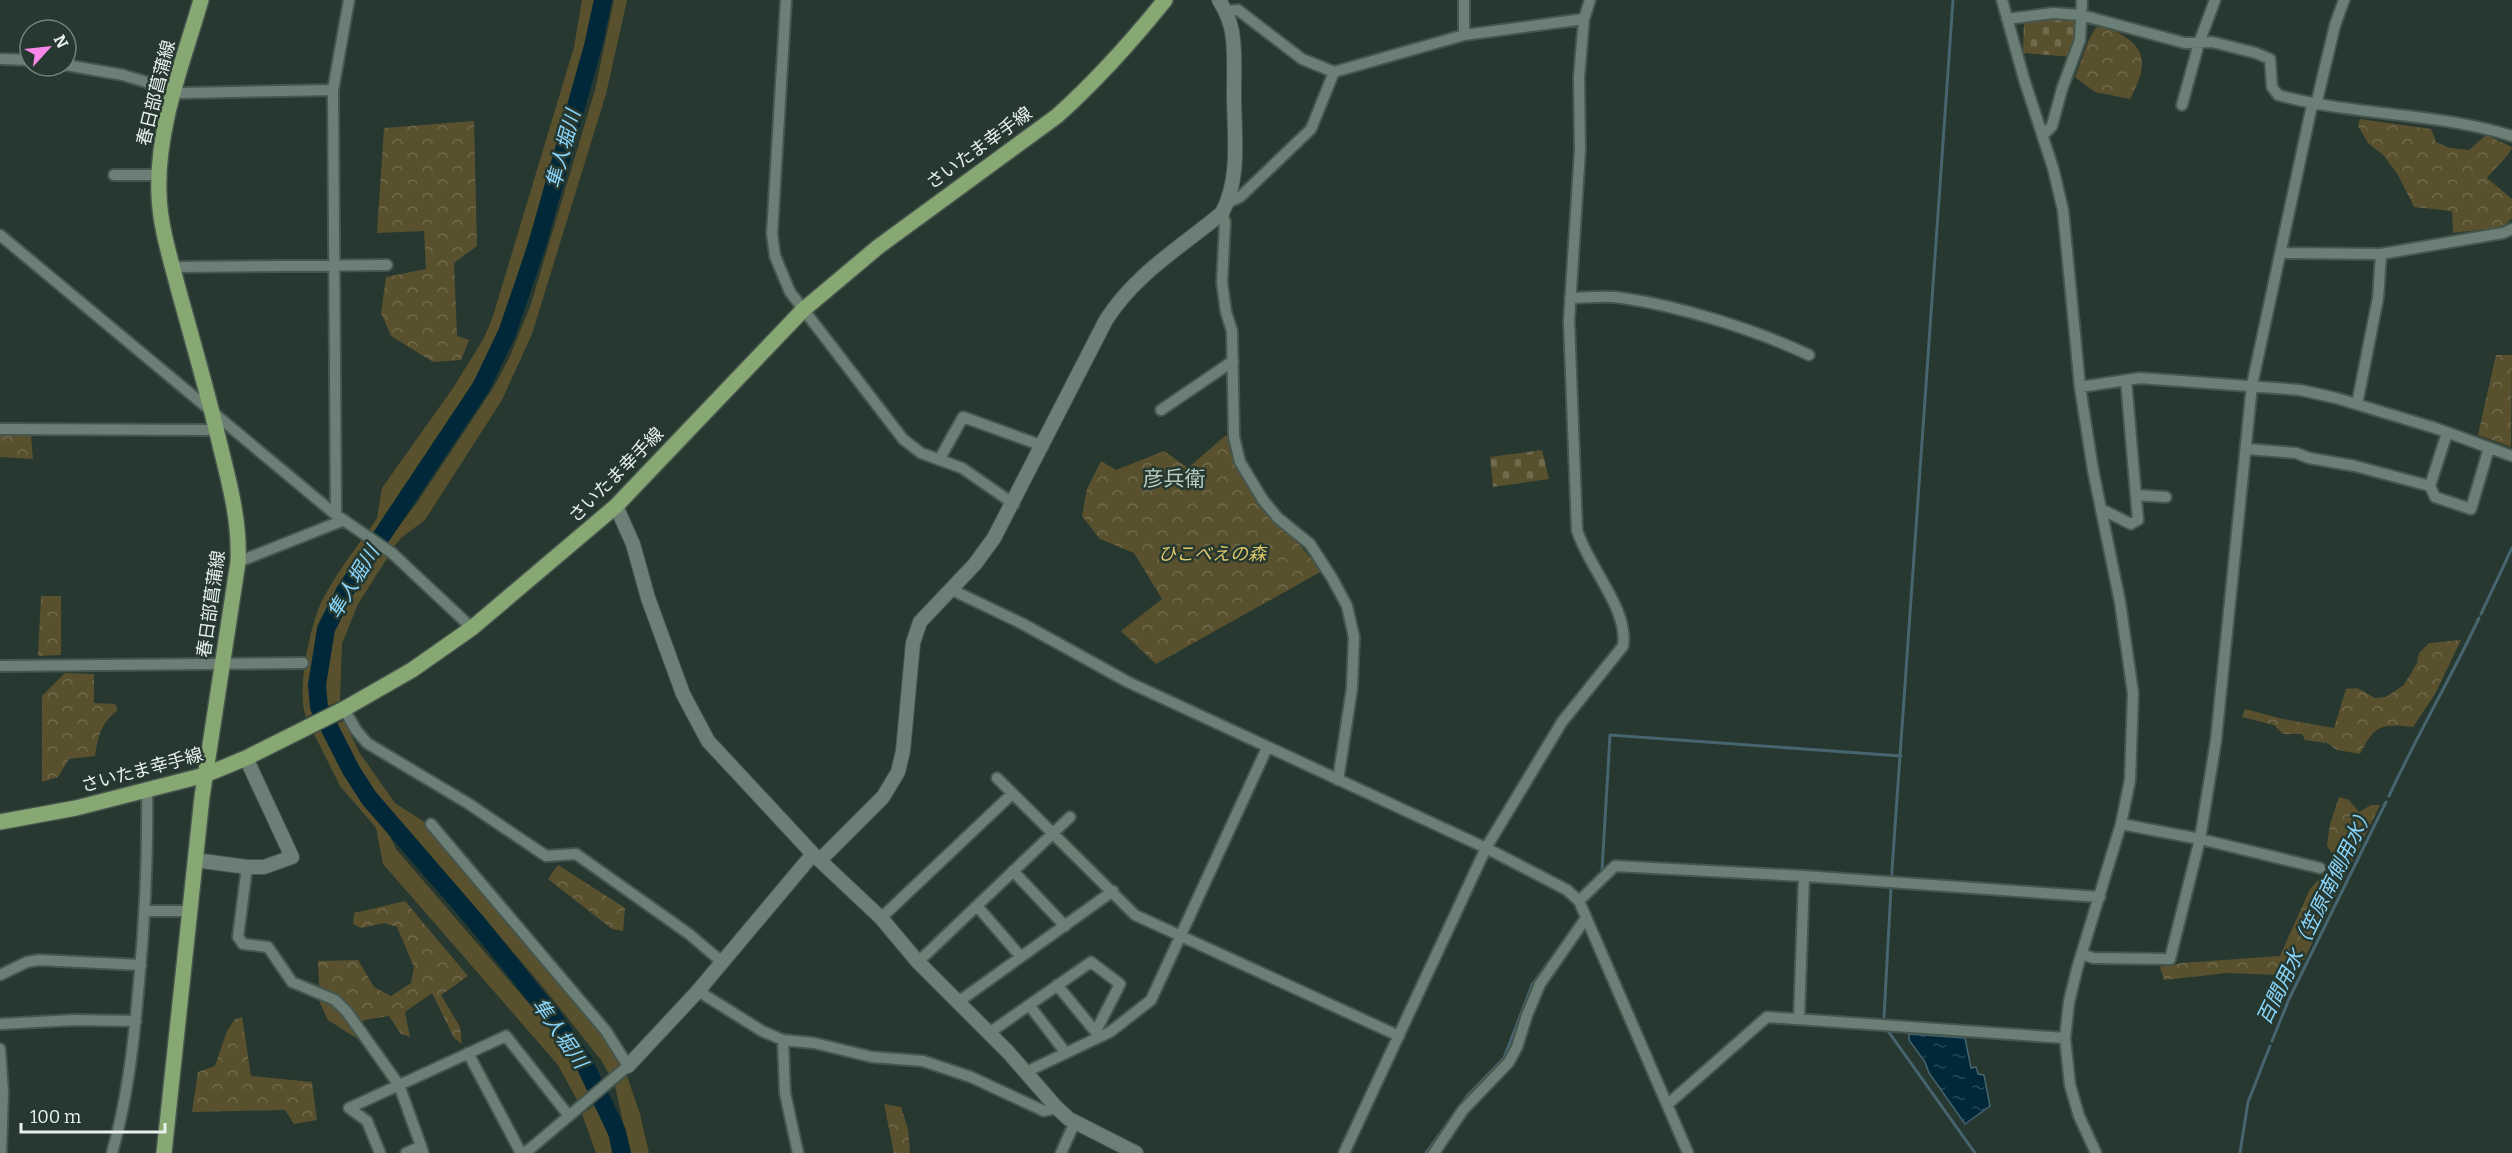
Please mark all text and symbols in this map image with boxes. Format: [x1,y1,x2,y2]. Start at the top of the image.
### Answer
north arrow [18,18,78,78]
text: N [50,32,72,51]
street label: 春日部菖蒲線 [132,38,180,148]
street label: さいたま幸手線 [922,102,1036,194]
water label: 隼人堀川 [541,105,585,191]
street label: さいたま幸手線 [564,423,668,527]
district label: 彦兵衛 [1143,466,1206,492]
water label: 隼人堀川 [322,540,385,622]
park label: ひこべえの森 [1158,543,1268,565]
street label: 春日部菖蒲線 [193,549,229,659]
street label: さいたま幸手線 [79,743,205,797]
water label: 百間用水（笠原南側用水） [2252,802,2378,1028]
water label: 隼人堀川 [527,993,594,1074]
scale bar [21,1096,165,1134]
text: 100 m [30,1106,81,1128]

